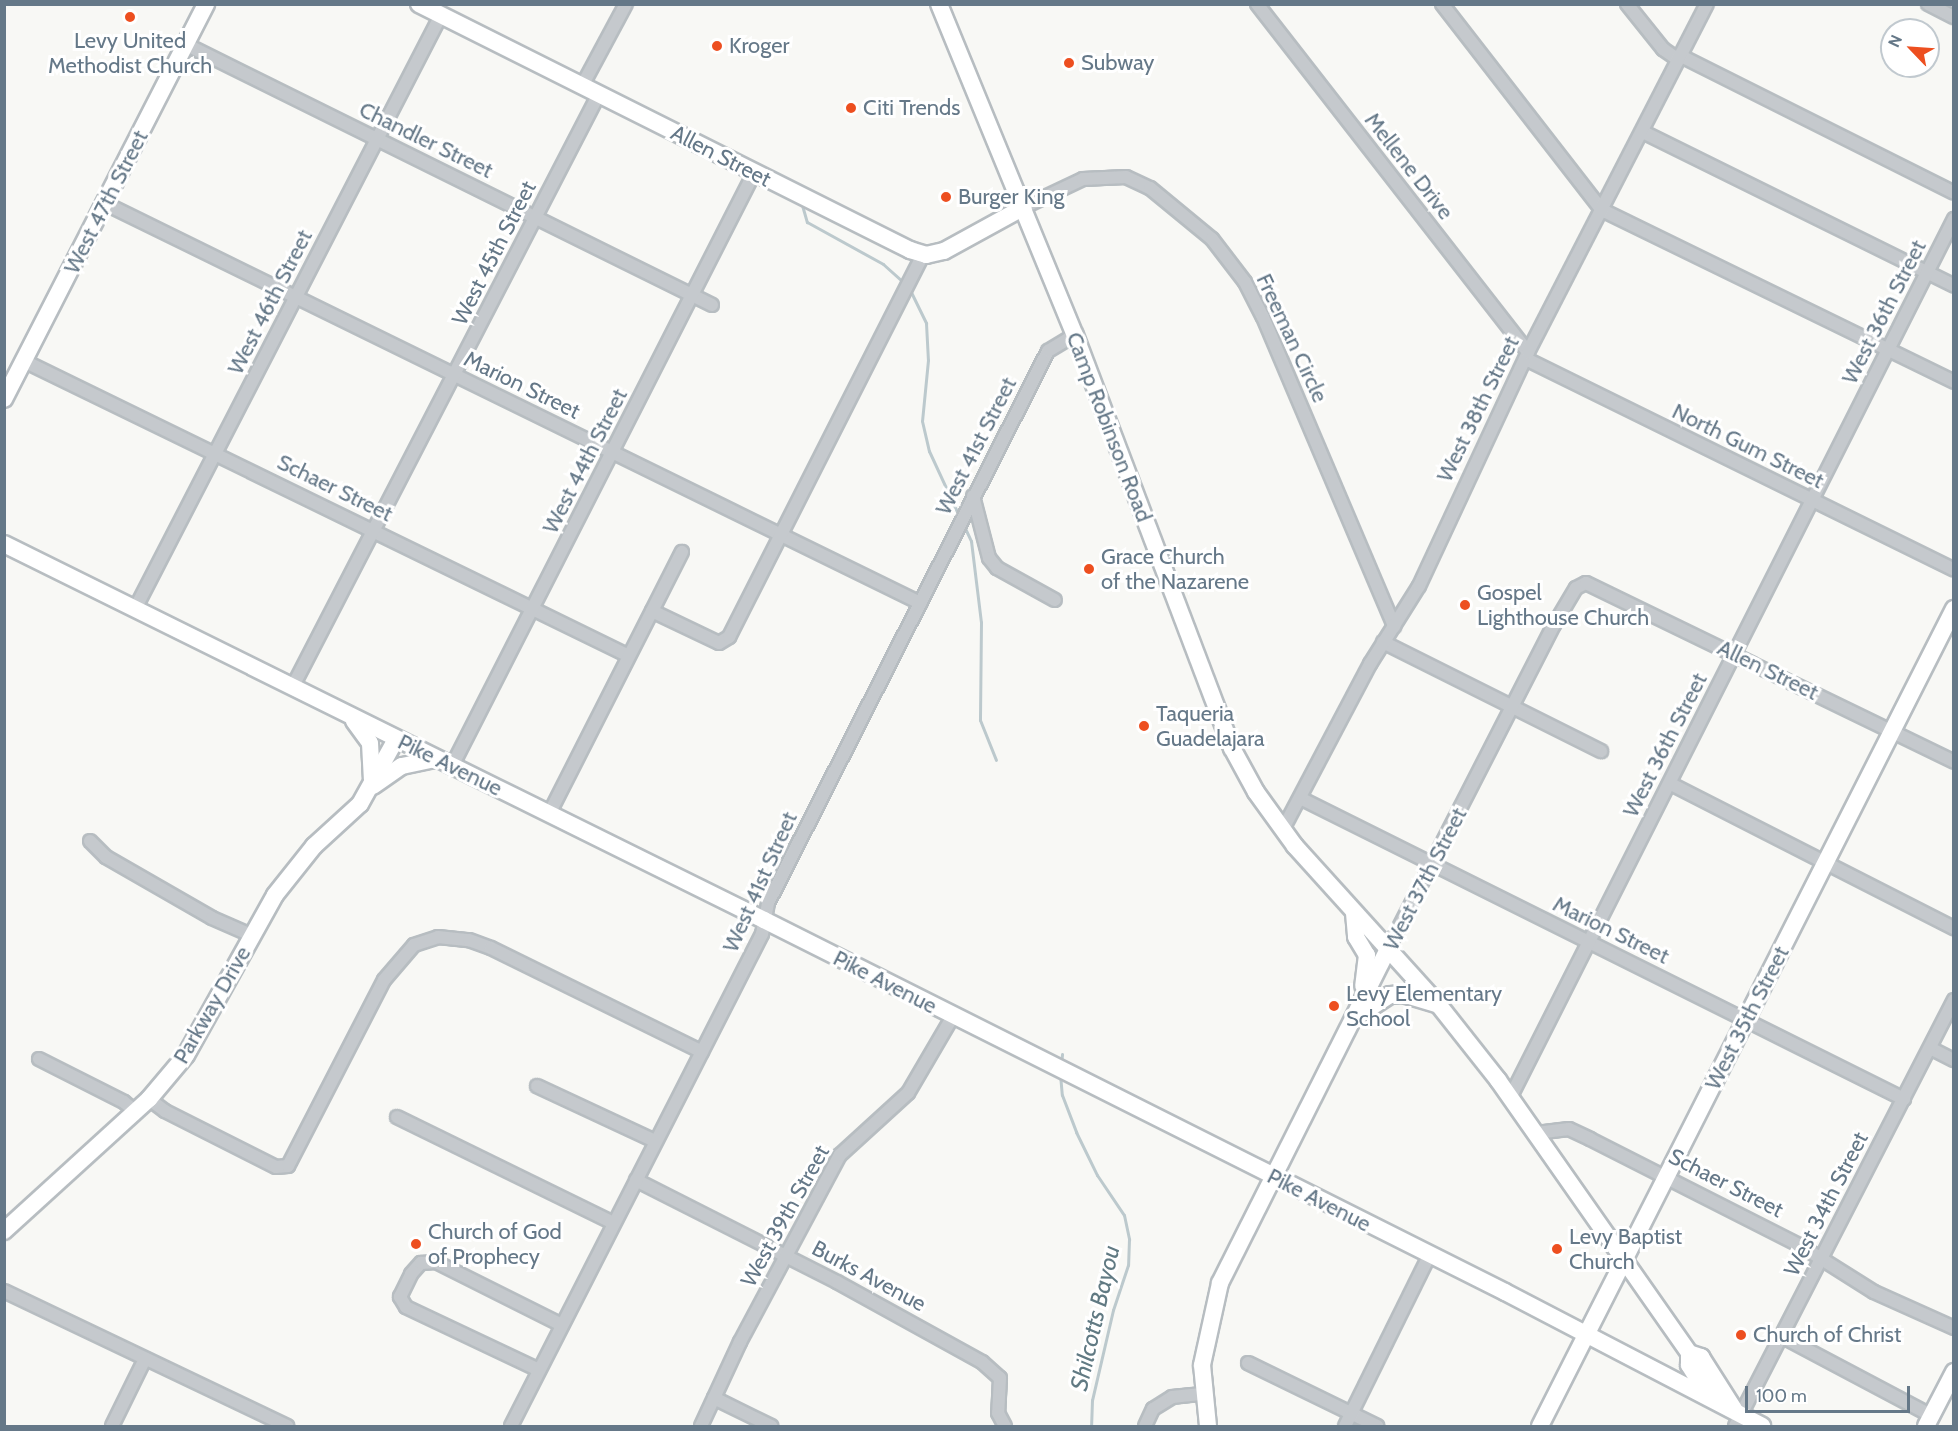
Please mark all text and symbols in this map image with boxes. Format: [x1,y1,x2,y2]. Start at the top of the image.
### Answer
marker: Levy United Methodist Church [123,10,137,24]
north arrow [1880,18,1940,78]
place label: Levy United Methodist Church [48,27,212,78]
text: N [1884,32,1906,50]
place label: Kroger [729,33,789,59]
marker: Kroger [710,39,724,53]
place label: Subway [1081,50,1154,76]
marker: Subway [1062,56,1076,70]
place label: Citi Trends [863,95,960,121]
street label: Chandler Street [355,96,497,184]
marker: Citi Trends [844,101,858,115]
street label: Mellene Drive [1359,107,1459,225]
street label: Allen Street [667,120,775,192]
street label: West 47th Street [59,126,153,278]
street label: West 45th Street [446,177,542,329]
place label: Burger King [958,184,1064,210]
marker: Burger King [939,190,953,204]
street label: West 46th Street [222,225,318,379]
street label: West 36th Street [1836,236,1932,388]
street label: Freeman Circle [1251,270,1333,406]
street label: Camp Robinson Road [1061,328,1157,526]
street label: West 38th Street [1431,332,1525,486]
street label: Marion Street [460,346,584,424]
street label: West 41st Street [930,373,1022,519]
street label: West 44th Street [537,384,633,538]
street label: North Gum Street [1668,398,1828,494]
street label: Schaer Street [273,449,397,527]
place label: Grace Church of the Nazarene [1101,543,1249,594]
marker: Grace Church of the Nazarene [1082,562,1096,576]
place label: Gospel Lighthouse Church [1477,579,1649,630]
marker: Gospel Lighthouse Church [1458,598,1472,612]
street label: Allen Street [1713,634,1823,706]
street label: West 36th Street [1617,669,1713,821]
place label: Taqueria Guadelajara [1156,700,1265,752]
marker: Taqueria Guadelajara [1137,719,1151,733]
street label: Pike Avenue [394,728,506,802]
street label: West 37th Street [1378,803,1472,955]
street label: West 41st Street [717,808,803,956]
street label: Marion Street [1549,891,1673,969]
street label: Parkway Drive [168,942,256,1068]
street label: West 35th Street [1700,942,1794,1094]
street label: Pike Avenue [829,945,941,1019]
place label: Levy Elementary School [1346,980,1502,1032]
marker: Levy Elementary School [1327,999,1341,1013]
street label: West 34th Street [1778,1128,1874,1280]
street label: West 39th Street [735,1141,835,1291]
street label: Schaer Street [1664,1143,1788,1223]
street label: Pike Avenue [1263,1163,1375,1237]
place label: Church of God of Prophecy [428,1218,562,1270]
place label: Levy Baptist Church [1569,1223,1682,1274]
street label: Burks Avenue [808,1235,930,1317]
marker: Church of God of Prophecy [409,1237,423,1251]
marker: Levy Baptist Church [1550,1242,1564,1256]
water label: Shilcotts Bayou [1064,1243,1126,1393]
place label: Church of Christ [1753,1322,1901,1348]
marker: Church of Christ [1734,1328,1748,1342]
scale bar [1748,1374,1913,1412]
text: 100 m [1756,1385,1807,1407]

